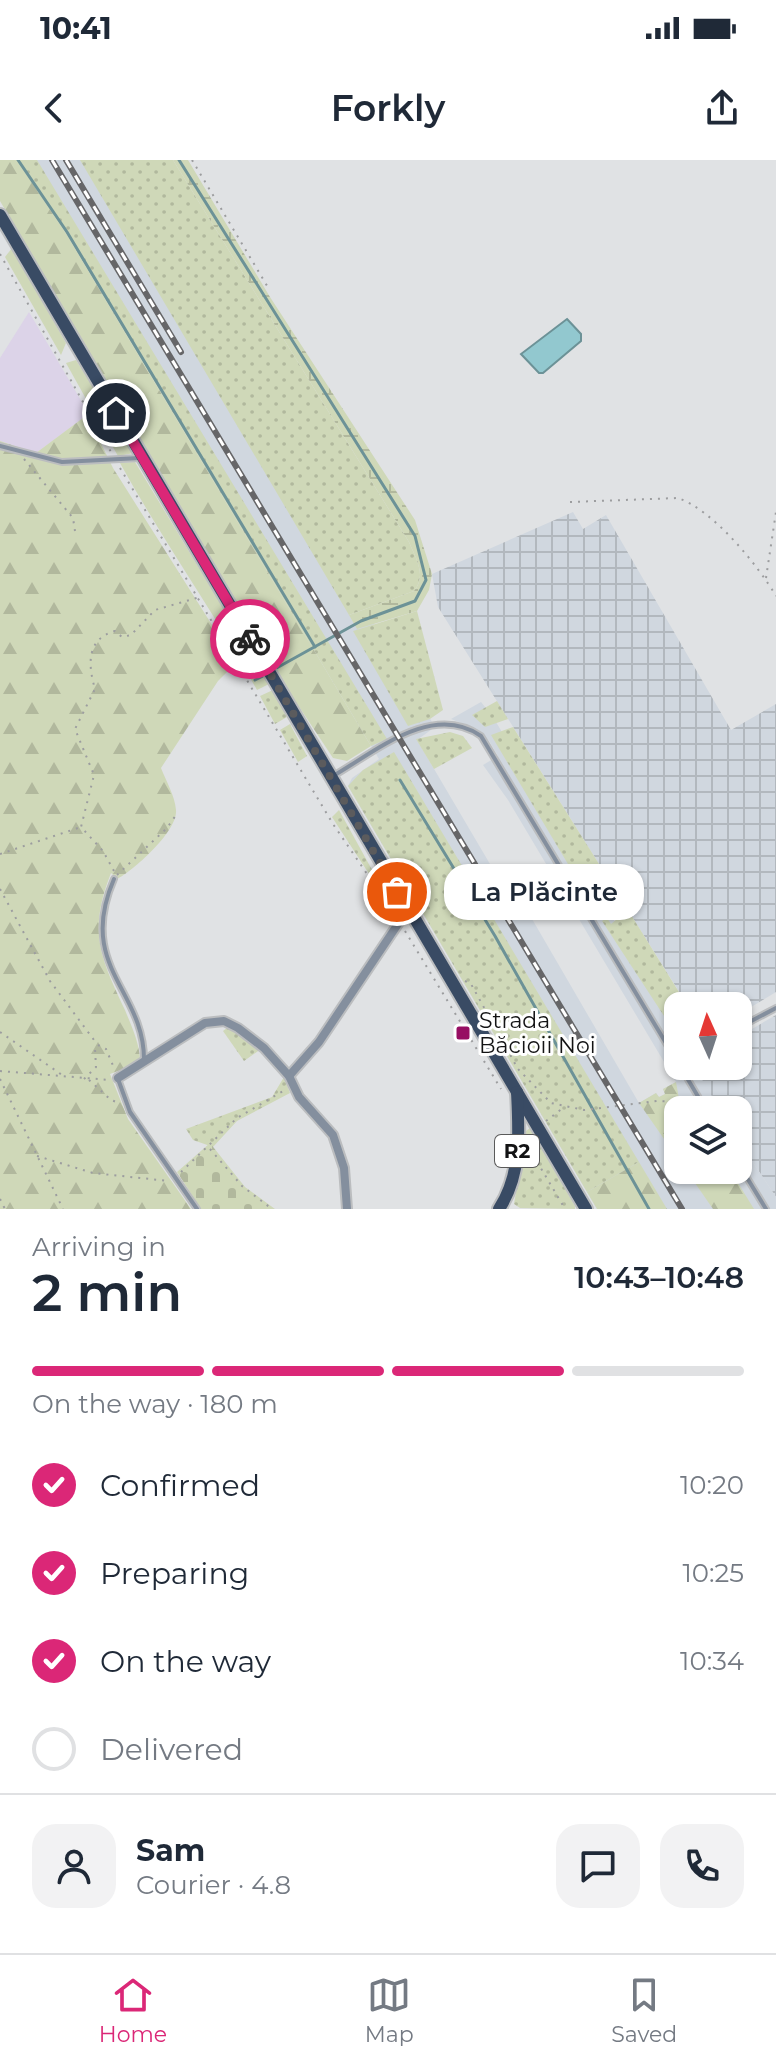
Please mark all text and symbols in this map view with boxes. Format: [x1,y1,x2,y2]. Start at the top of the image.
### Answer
text: 10:41 [40,10,112,47]
icon: back [32,86,76,130]
text: Forkly [331,86,445,130]
icon: share [700,86,744,130]
pin [82,379,150,447]
icon: home [94,391,138,435]
courier [210,599,290,679]
icon: bike [228,617,272,661]
pin [363,858,431,926]
callout: La Plăcinte [445,864,645,920]
icon: bag [375,870,419,914]
text: La Plăcinte [470,876,618,908]
north arrow [664,992,752,1080]
map controls [664,992,752,1184]
place label: Strada Băcioii Noi [479,1007,596,1059]
marker: Strada Băcioii Noi [454,1024,472,1042]
button: layers [664,1096,752,1184]
road number: R2 [495,1135,539,1167]
text: Arriving in [32,1231,166,1263]
text: 10:43–10:48 [574,1259,744,1296]
text: 2 min [32,1261,182,1324]
text: On the way · 180 m [32,1388,278,1420]
icon: check [32,1463,76,1507]
text: Confirmed [100,1467,260,1504]
text: 10:20 [680,1469,744,1501]
icon: check [32,1551,76,1595]
text: Preparing [100,1555,249,1592]
text: 10:25 [682,1557,744,1589]
icon: check [32,1639,76,1683]
text: On the way [100,1643,271,1680]
text: 10:34 [680,1645,744,1677]
text: Delivered [100,1731,243,1768]
button: person [32,1824,116,1908]
button: chat [556,1824,640,1908]
button: phone [660,1824,744,1908]
text: Sam [136,1832,205,1869]
text: Courier · 4.8 [136,1869,291,1901]
tab: Home [99,1973,167,2048]
tab: Map [365,1973,414,2048]
tab: Saved [611,1973,677,2048]

